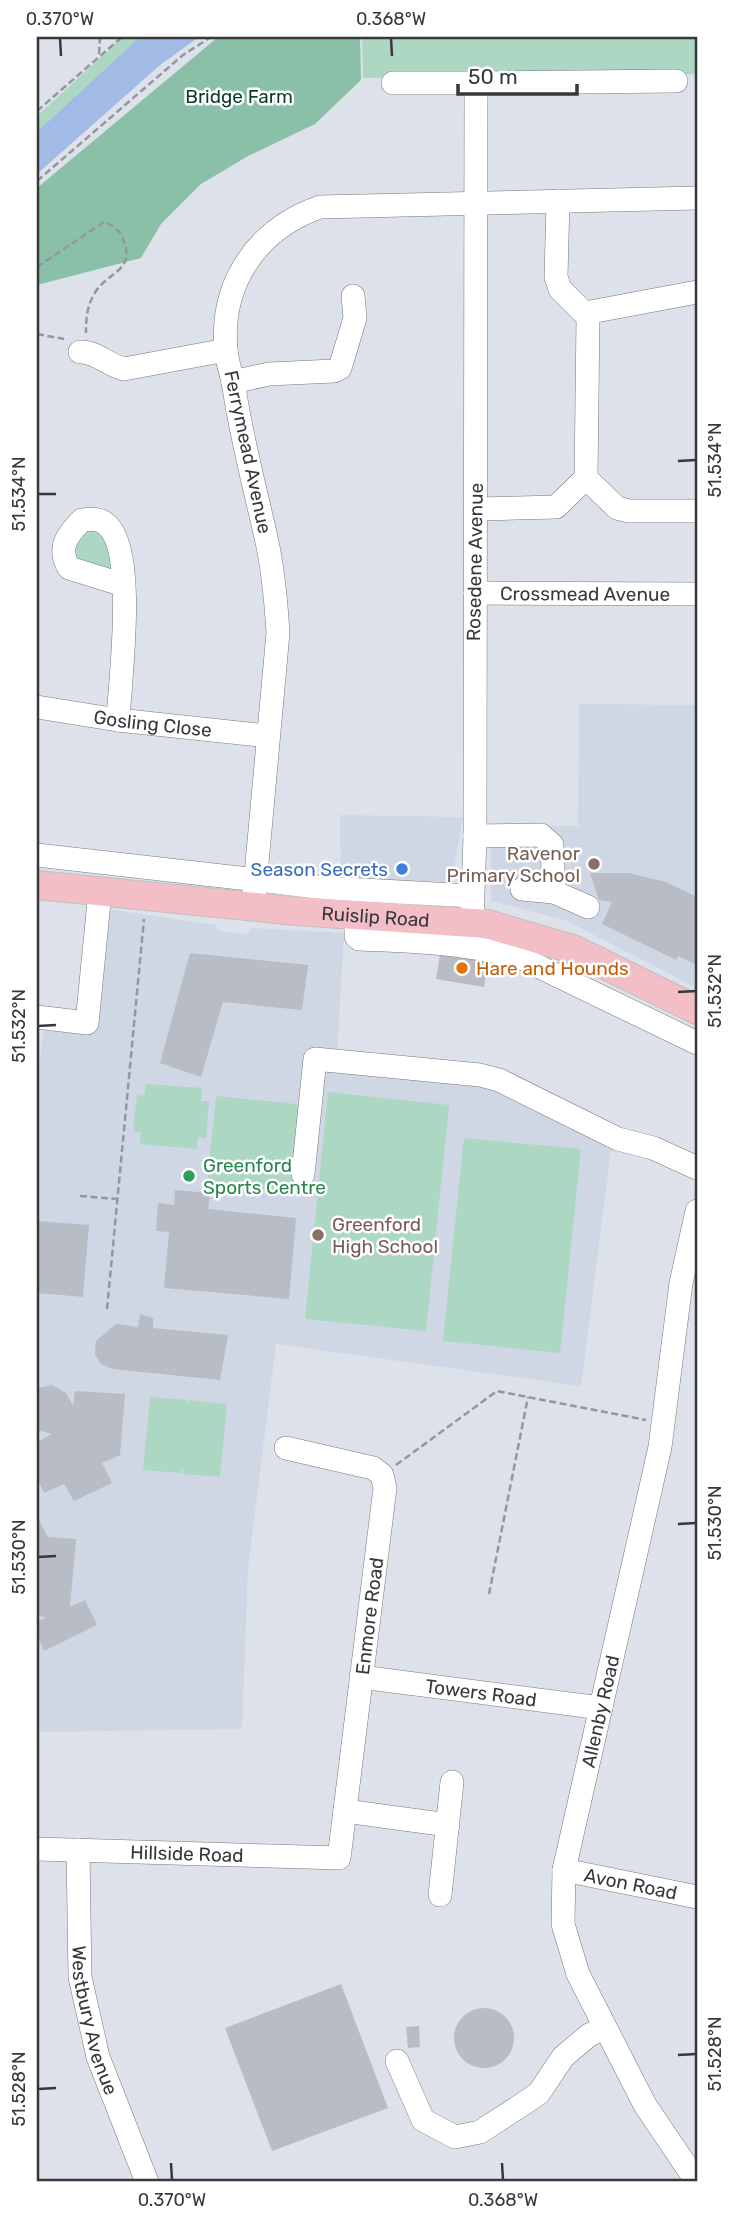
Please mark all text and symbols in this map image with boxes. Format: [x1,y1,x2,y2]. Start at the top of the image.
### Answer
text: 0.370°W [26,8,94,30]
text: 0.368°W [356,8,426,30]
scale bar [458,52,576,96]
text: 50 m [468,64,518,89]
park label: Bridge Farm [185,85,293,108]
street label: Ferrymead Avenue [219,368,277,536]
text: 51.534°N [704,423,726,497]
text: 51.534°N [8,457,30,531]
street label: Rosedene Avenue [462,483,488,641]
street label: Crossmead Avenue [500,582,670,605]
street label: Gosling Close [92,705,213,741]
place label: Ravenor Primary School [446,842,581,887]
marker: Ravenor Primary School [586,856,602,872]
place label: Season Secrets [251,858,388,881]
marker: Season Secrets [394,861,410,877]
street label: Ruislip Road [321,901,430,932]
text: 51.532°N [704,954,726,1028]
place label: Hare and Hounds [476,957,629,980]
marker: Hare and Hounds [454,960,470,976]
text: 51.532°N [8,989,30,1063]
place label: Greenford Sports Centre [203,1154,326,1199]
marker: Greenford Sports Centre [181,1168,197,1184]
place label: Greenford High School [332,1213,438,1258]
marker: Greenford High School [310,1227,326,1243]
text: 51.530°N [704,1485,726,1561]
text: 51.530°N [8,1519,30,1595]
street label: Enmore Road [350,1556,388,1676]
street label: Allenby Road [576,1653,624,1770]
street label: Towers Road [424,1674,538,1711]
street label: Hillside Road [130,1840,244,1867]
street label: Avon Road [582,1863,679,1904]
street label: Westbury Avenue [68,1945,123,2098]
text: 51.528°N [704,2017,726,2091]
text: 51.528°N [8,2052,30,2126]
text: 0.370°W [138,2189,206,2211]
text: 0.368°W [468,2189,538,2211]

